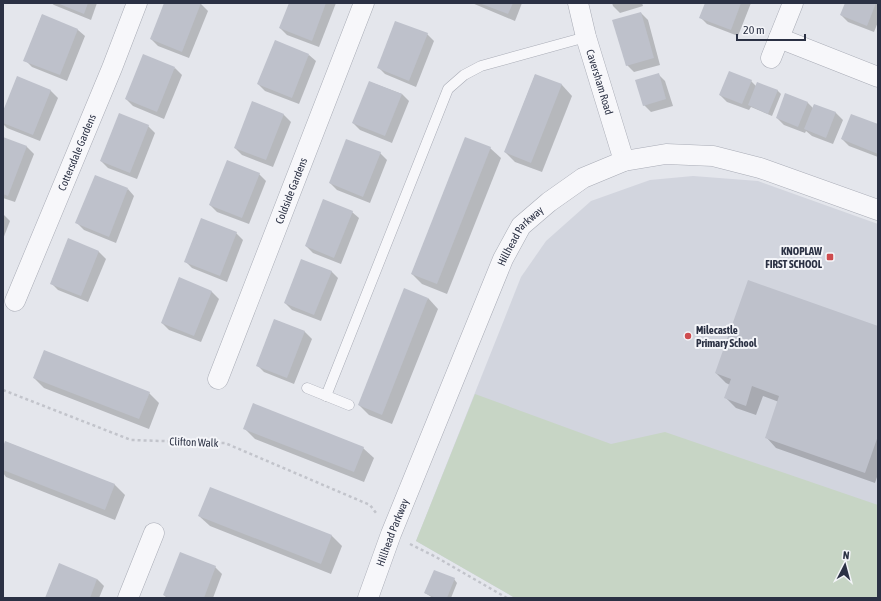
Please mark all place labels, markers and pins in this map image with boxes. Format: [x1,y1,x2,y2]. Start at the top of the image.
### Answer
place label: KNOPLAW FIRST SCHOOL [765,245,823,270]
marker: KNOPLAW FIRST SCHOOL [825,252,835,262]
place label: Milecastle Primary School [696,324,758,349]
marker: Milecastle Primary School [683,331,693,341]

